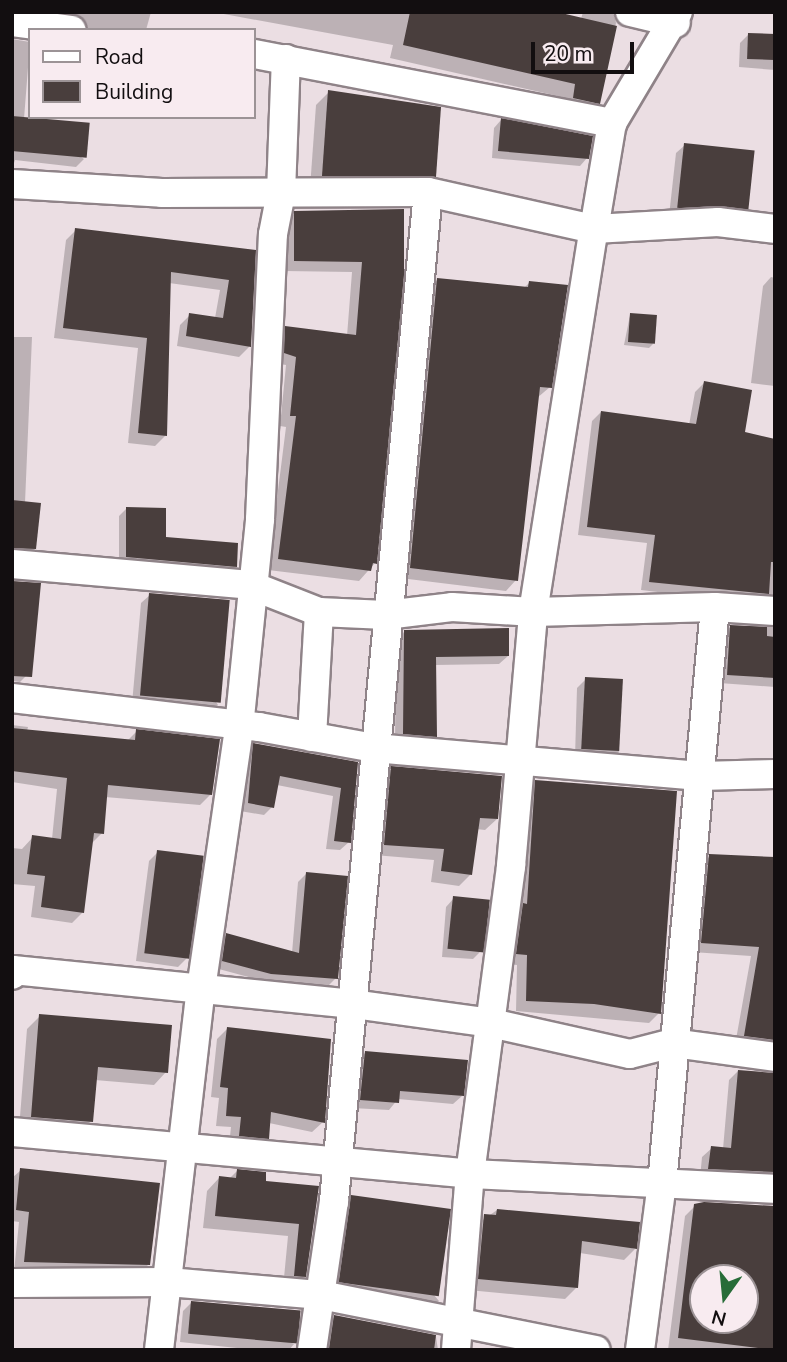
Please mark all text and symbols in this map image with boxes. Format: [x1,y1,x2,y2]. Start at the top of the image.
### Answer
legend [28,28,256,119]
scale bar [535,28,638,72]
text: 20 m [544,40,593,68]
text: Road [95,43,144,71]
text: Building [95,78,173,106]
north arrow [689,1264,759,1334]
text: N [709,1303,729,1332]

